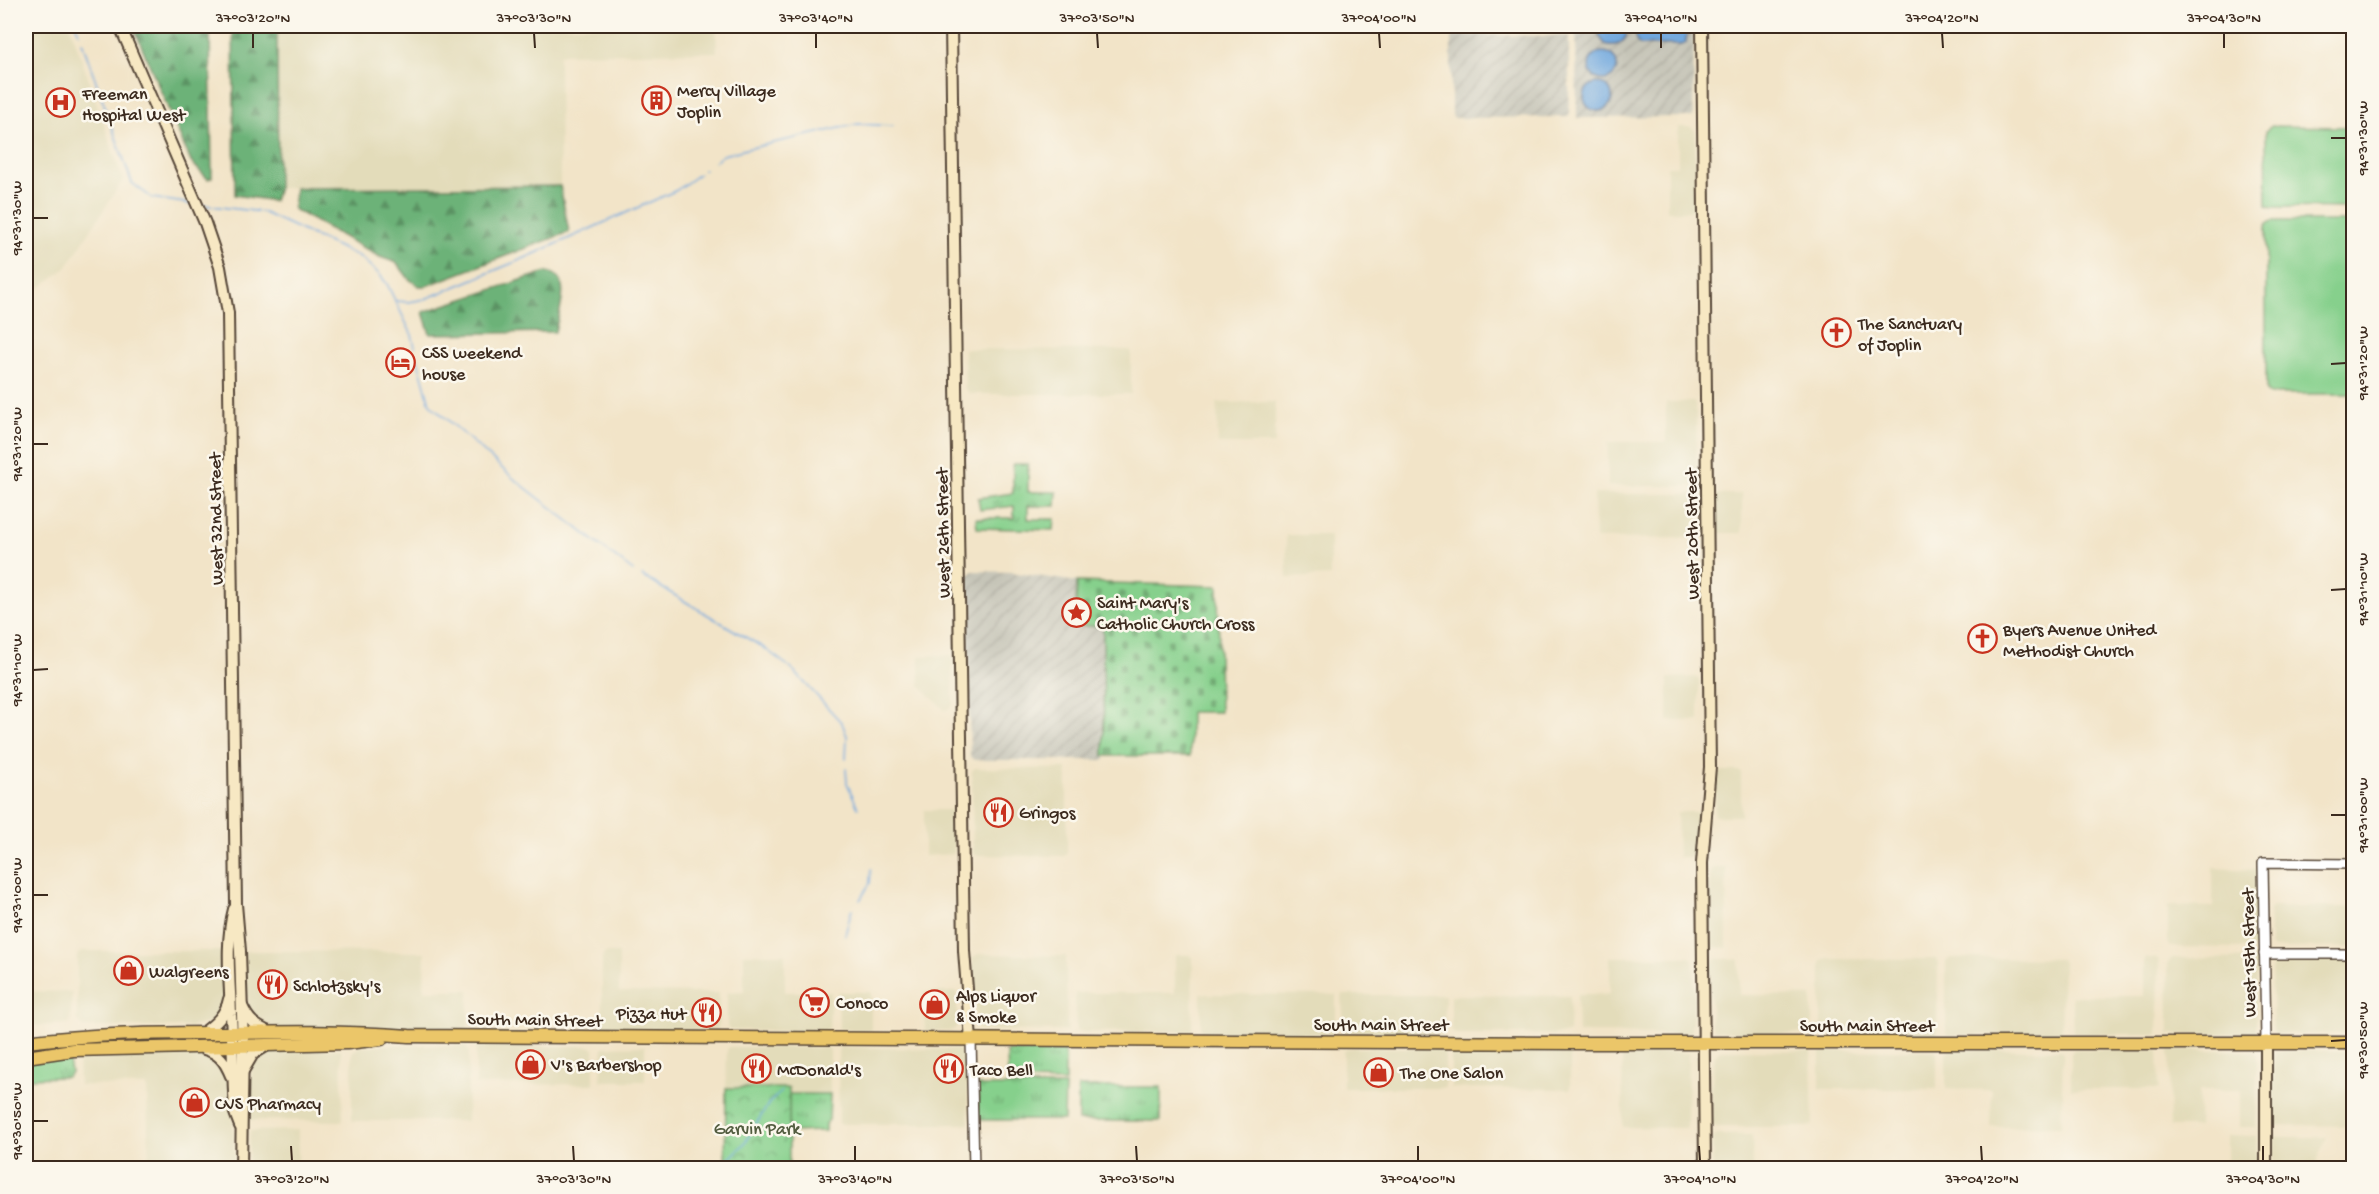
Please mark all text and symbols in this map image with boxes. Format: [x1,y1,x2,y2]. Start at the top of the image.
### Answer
text: 37°03'20"N [215,10,290,28]
text: 37°03'30"N [496,10,572,28]
text: 37°03'40"N [778,10,853,28]
text: 37°03'50"N [1059,10,1135,28]
text: 37°04'00"N [1341,10,1417,28]
text: 37°04'10"N [1624,10,1697,28]
text: 37°04'20"N [1904,10,1979,28]
text: 37°04'30"N [2186,10,2261,28]
place label: Mercy Village Joplin [677,82,776,124]
building icon: Mercy Village Joplin [640,84,672,116]
place label: Freeman Hospital West [81,85,187,127]
hospital icon: Freeman Hospital West [45,87,77,119]
text: 94°31'30"W [2355,101,2373,176]
text: 94°31'30"W [9,181,27,256]
place label: The Sanctuary of Joplin [1857,315,1962,357]
church icon: The Sanctuary of Joplin [1821,317,1853,349]
text: 94°31'20"W [2355,326,2373,401]
place label: CSS weekend house [422,344,523,386]
hotel icon: CSS weekend house [385,346,417,378]
text: 94°31'20"W [9,407,27,482]
street label: West 32nd Street [206,451,229,585]
street label: West 26th Street [933,466,956,598]
street label: West 20th Street [1682,467,1705,600]
text: 94°31'10"W [2355,552,2373,626]
place label: Saint Mary's Catholic Church Cross [1097,594,1256,636]
place icon: Saint Mary's Catholic Church Cross [1060,596,1092,628]
place label: Byers Avenue United Methodist Church [2002,621,2157,663]
church icon: Byers Avenue United Methodist Church [1966,623,1998,655]
text: 94°31'10"W [9,633,27,707]
text: 94°31'00"W [2355,777,2373,854]
restaurant icon: Gringos [982,796,1014,828]
place label: Gringos [1019,804,1077,825]
text: 94°31'00"W [9,857,27,934]
street label: West 15th Street [2239,887,2262,1018]
shop icon: Walgreens [112,955,144,987]
place label: Walgreens [149,963,230,984]
restaurant icon: Schlotzsky's [256,969,288,1001]
place label: Schlotzsky's [293,977,382,998]
supermarket icon: Conoco [799,986,831,1018]
place label: Alps Liquor & Smoke [956,987,1037,1029]
shop icon: Alps Liquor & Smoke [919,989,951,1021]
place label: Conoco [836,994,888,1015]
restaurant icon: Pizza Hut [691,997,723,1029]
text: 94°30'50"W [2355,1001,2373,1079]
place label: Pizza Hut [615,1005,688,1026]
street label: South Main Street [467,1010,604,1033]
street label: South Main Street [1314,1016,1450,1037]
street label: South Main Street [1800,1017,1936,1038]
shop icon: V's Barbershop [514,1048,546,1080]
restaurant icon: McDonald's [740,1053,772,1085]
restaurant icon: Taco Bell [933,1053,965,1085]
place label: V's Barbershop [550,1056,662,1077]
shop icon: The One Salon [1363,1056,1395,1088]
place label: McDonald's [777,1061,862,1082]
place label: Taco Bell [969,1061,1033,1082]
place label: The One Salon [1399,1064,1504,1085]
text: 94°30'50"W [9,1082,27,1160]
shop icon: CVS Pharmacy [178,1087,210,1119]
place label: CVS Pharmacy [215,1095,321,1116]
park label: Garvin Park [714,1120,802,1141]
text: 37°03'20"N [254,1171,329,1189]
text: 37°03'30"N [536,1171,612,1189]
text: 37°03'40"N [817,1171,892,1189]
text: 37°03'50"N [1099,1171,1175,1189]
text: 37°04'00"N [1380,1171,1456,1189]
text: 37°04'10"N [1663,1171,1736,1189]
text: 37°04'20"N [1944,1171,2019,1189]
text: 37°04'30"N [2225,1171,2300,1189]

